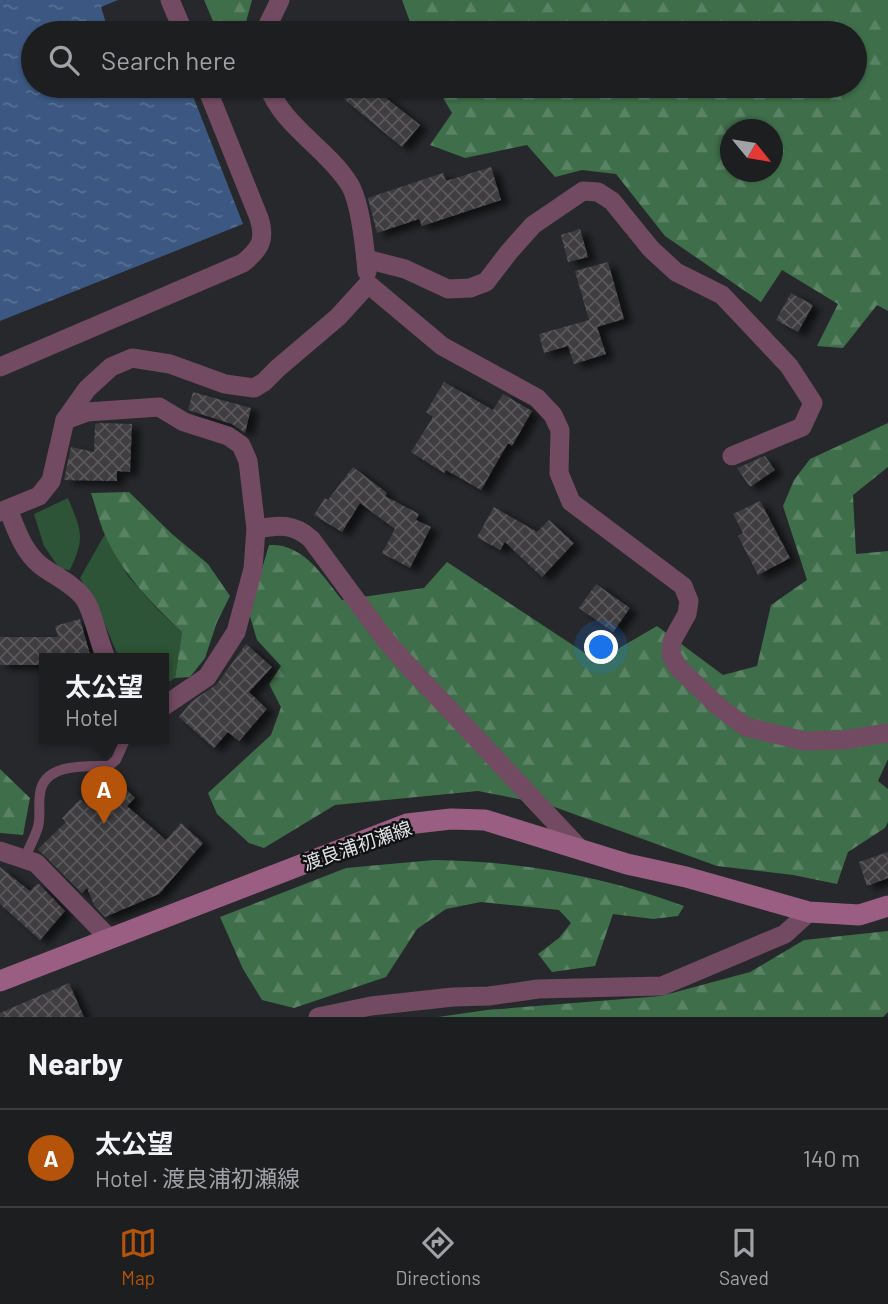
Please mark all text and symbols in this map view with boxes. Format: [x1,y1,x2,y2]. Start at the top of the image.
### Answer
search box [21,21,867,98]
icon: search [45,41,83,79]
text: Search here [101,44,236,75]
north arrow [720,119,783,182]
your location [584,630,618,664]
popup [39,653,169,744]
text: 太公望 [65,670,143,701]
text: Hotel [65,703,118,731]
pin: A [81,766,127,824]
street label: 渡良浦初瀬線 [299,816,415,874]
text: Nearby [28,1045,123,1081]
text: 太公望 [95,1127,173,1158]
text: A [43,1144,59,1172]
text: 140 m [803,1144,860,1172]
text: Hotel · 渡良浦初瀬線 [95,1164,300,1192]
tab: Map [119,1224,157,1289]
tab: Directions [396,1224,481,1289]
tab: Saved [719,1224,769,1289]

